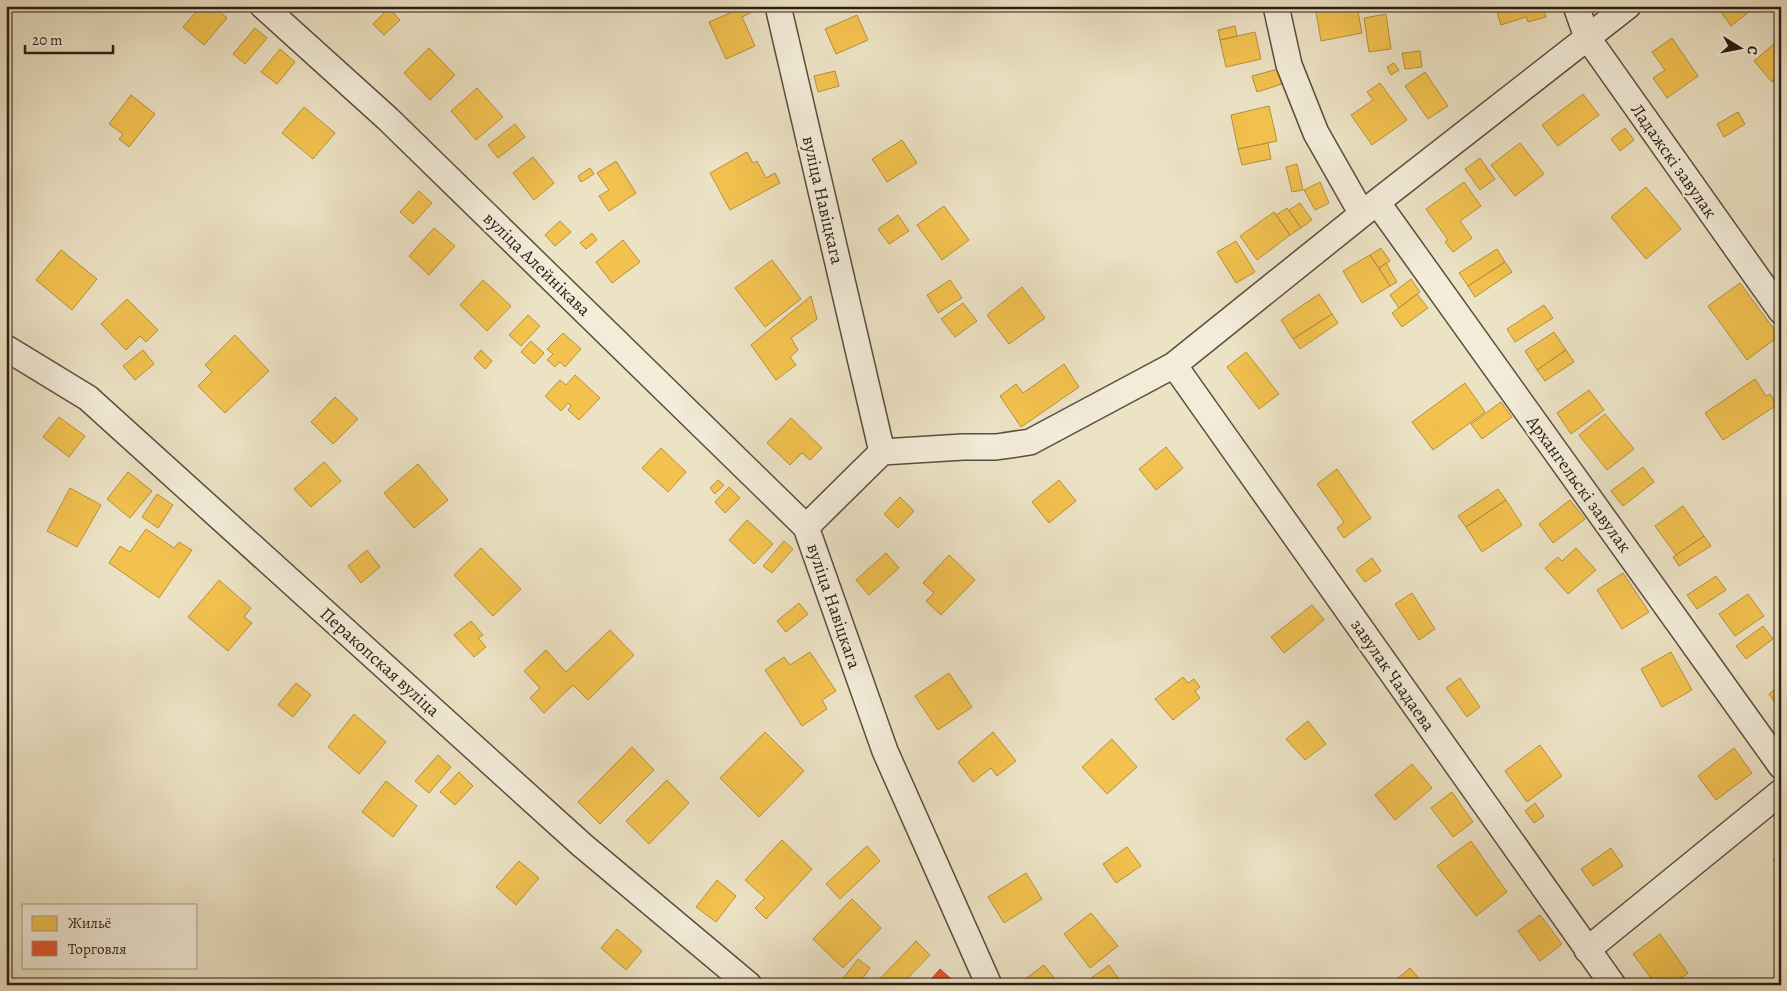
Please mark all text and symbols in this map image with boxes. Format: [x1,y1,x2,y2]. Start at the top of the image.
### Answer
scale bar [25,22,112,54]
north arrow [1714,22,1764,72]
text: 20 m [32,30,63,50]
text: С [1742,44,1762,56]
street label: Ладажскі завулак [1625,99,1723,223]
street label: вуліца Навіцкага [797,134,850,267]
street label: вуліца Алейнікава [478,207,596,322]
street label: Архангельскі завулак [1520,410,1637,557]
street label: вуліца Навіцкага [801,540,867,672]
street label: Перакопская вуліца [315,602,445,723]
street label: завулак Чаадаева [1345,614,1441,737]
legend [22,904,198,968]
text: Жильё [68,913,111,933]
text: Торговля [68,939,126,959]

